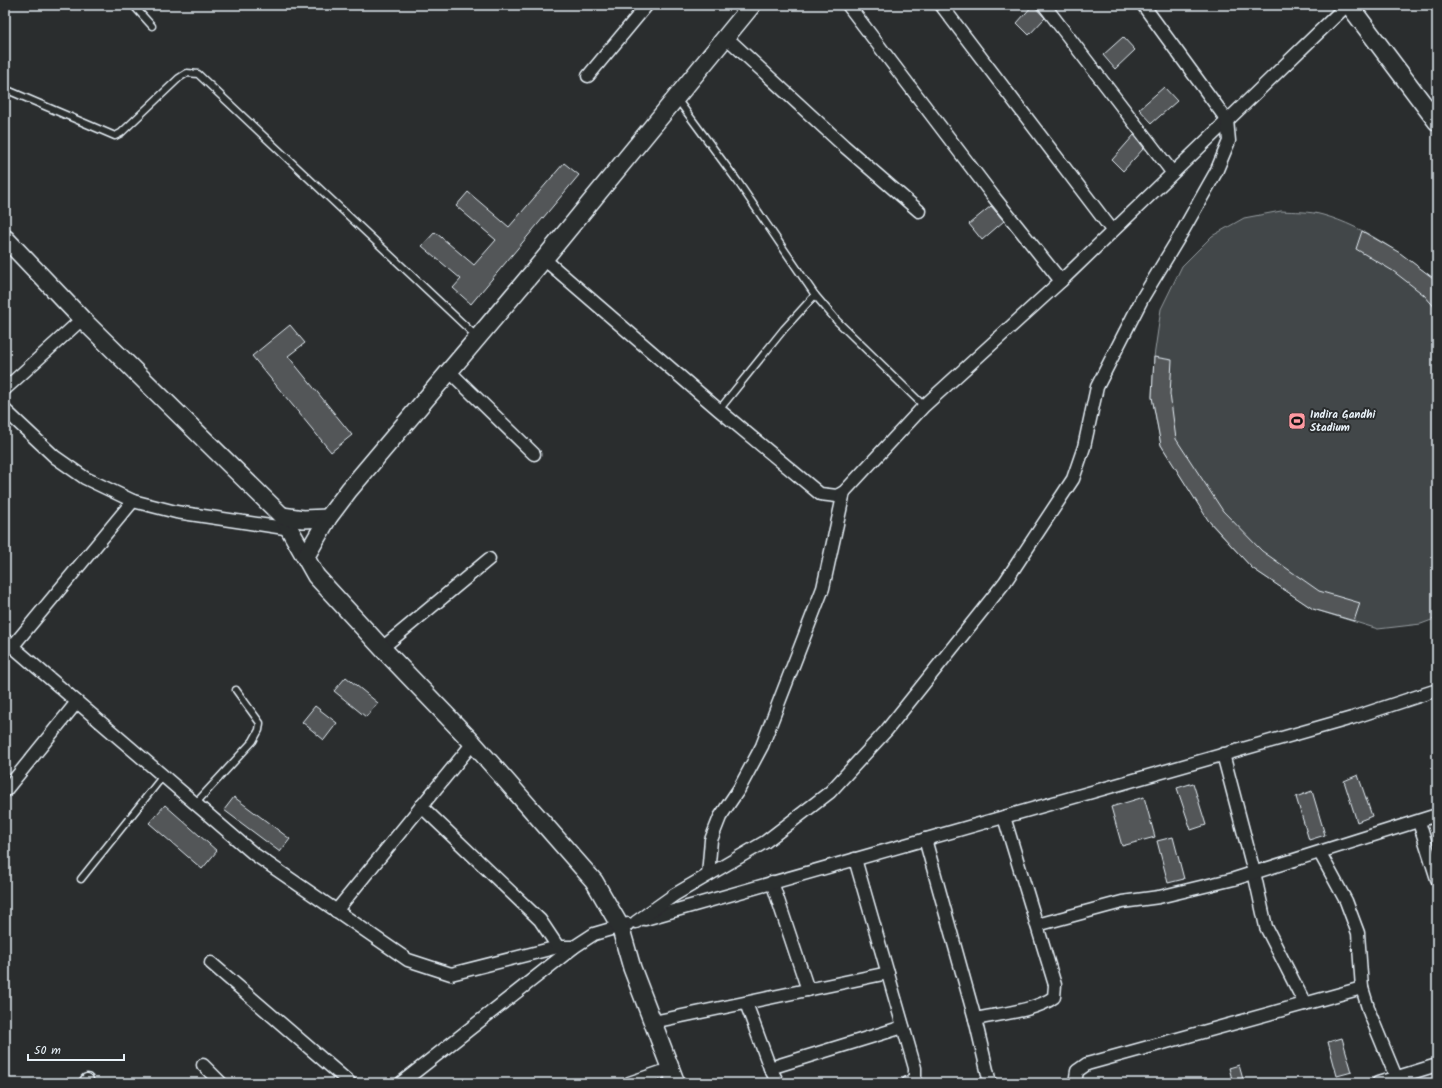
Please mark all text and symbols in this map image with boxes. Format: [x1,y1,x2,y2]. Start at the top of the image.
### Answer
place label: Indira Gandhi Stadium [1310,406,1377,437]
sports icon: Indira Gandhi Stadium [1287,411,1307,431]
scale bar [28,1036,124,1062]
text: 50 m [34,1041,61,1060]

